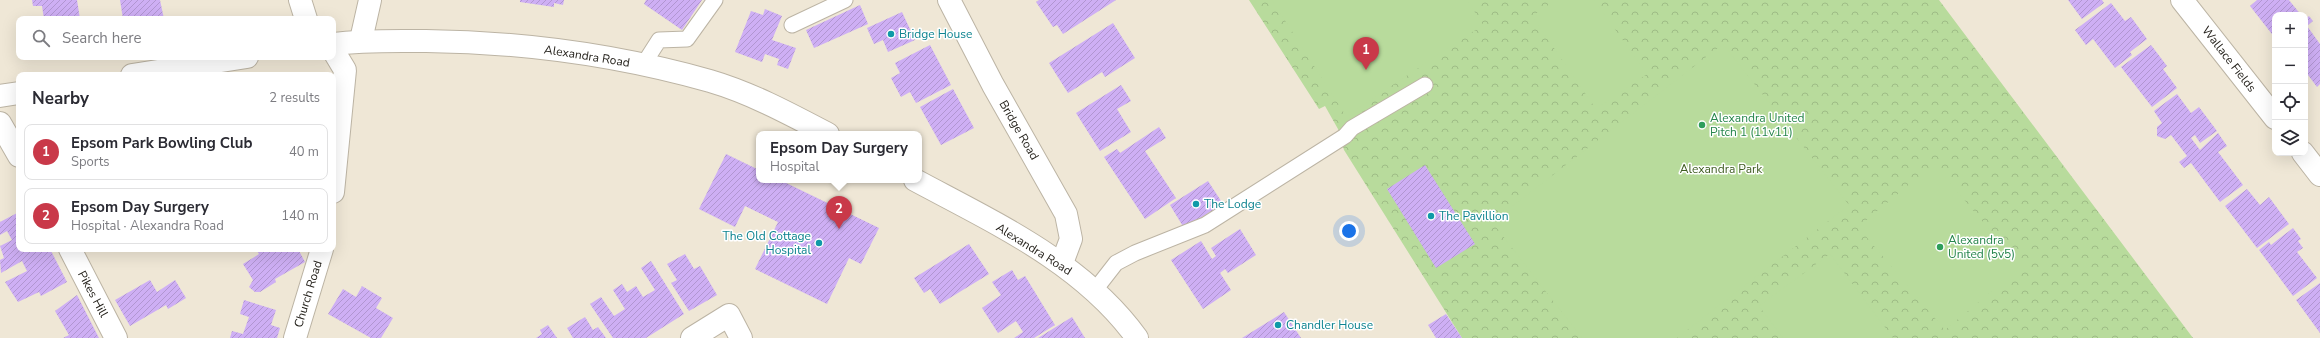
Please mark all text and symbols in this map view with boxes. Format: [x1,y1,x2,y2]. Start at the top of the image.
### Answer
map controls [2272,12,2308,156]
button: + [2272,12,2308,48]
search box [16,16,336,60]
street label: Wallace Fields [2198,23,2260,95]
place label: Bridge House [899,26,972,42]
icon: search [30,27,52,49]
text: Search here [62,28,142,48]
marker: Bridge House [886,29,896,39]
pin: 1 [1353,37,1379,70]
street label: Alexandra Road [543,41,631,71]
button: − [2272,48,2308,84]
button: locate [2272,84,2308,120]
text: Nearby [32,87,89,110]
text: 2 results [269,89,320,107]
street label: Bridge Road [995,97,1043,163]
place label: Alexandra United Pitch 1 (11v11) [1710,110,1805,140]
marker: Alexandra United Pitch 1 (11v11) [1697,120,1707,130]
button: layers [2272,120,2308,156]
popup [756,131,922,183]
text: Epsom Park Bowling Club [71,133,253,153]
text: Epsom Day Surgery [770,138,908,158]
text: 1 [42,143,50,161]
text: 40 m [289,143,319,161]
text: Sports [71,153,110,171]
text: Hospital [770,158,819,176]
park label: Alexandra Park [1680,161,1763,177]
pin: 2 [826,196,852,229]
place label: The Lodge [1204,196,1261,212]
text: Epsom Day Surgery [71,197,209,217]
marker: The Lodge [1191,199,1201,209]
text: 2 [42,207,50,225]
text: 140 m [281,207,319,225]
place label: The Pavillion [1439,208,1508,224]
marker: The Pavillion [1426,211,1436,221]
text: Hospital · Alexandra Road [71,217,224,235]
street label: Alexandra Road [993,219,1075,279]
your location [1339,221,1359,241]
place label: The Old Cottage Hospital [722,228,811,258]
place label: Alexandra United (5v5) [1948,232,2015,262]
marker: The Old Cottage Hospital [814,238,824,248]
marker: Alexandra United (5v5) [1935,242,1945,252]
street label: Church Road [290,259,326,329]
street label: Pikes Hill [74,268,112,320]
place label: Chandler House [1286,317,1373,333]
marker: Chandler House [1273,320,1283,330]

